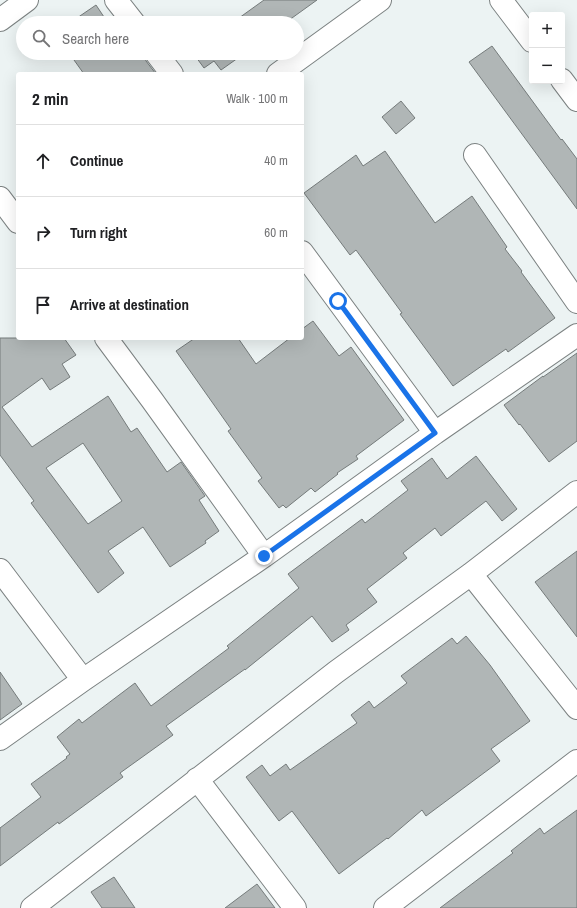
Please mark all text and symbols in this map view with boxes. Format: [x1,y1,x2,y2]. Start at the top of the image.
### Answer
map controls [529,12,565,84]
button: + [529,12,565,48]
search box [16,16,304,60]
icon: search [30,27,52,49]
text: Search here [62,28,129,49]
button: − [529,48,565,84]
text: 2 min [32,87,68,110]
text: Walk · 100 m [226,90,288,107]
icon: ahead [32,150,54,172]
text: Continue [70,150,123,171]
text: 40 m [264,152,288,169]
icon: right [32,222,54,244]
text: Turn right [70,222,127,243]
text: 60 m [264,224,288,241]
route start [329,292,347,310]
icon: arrive [32,294,54,316]
text: Arrive at destination [70,294,189,315]
route end [255,547,273,565]

